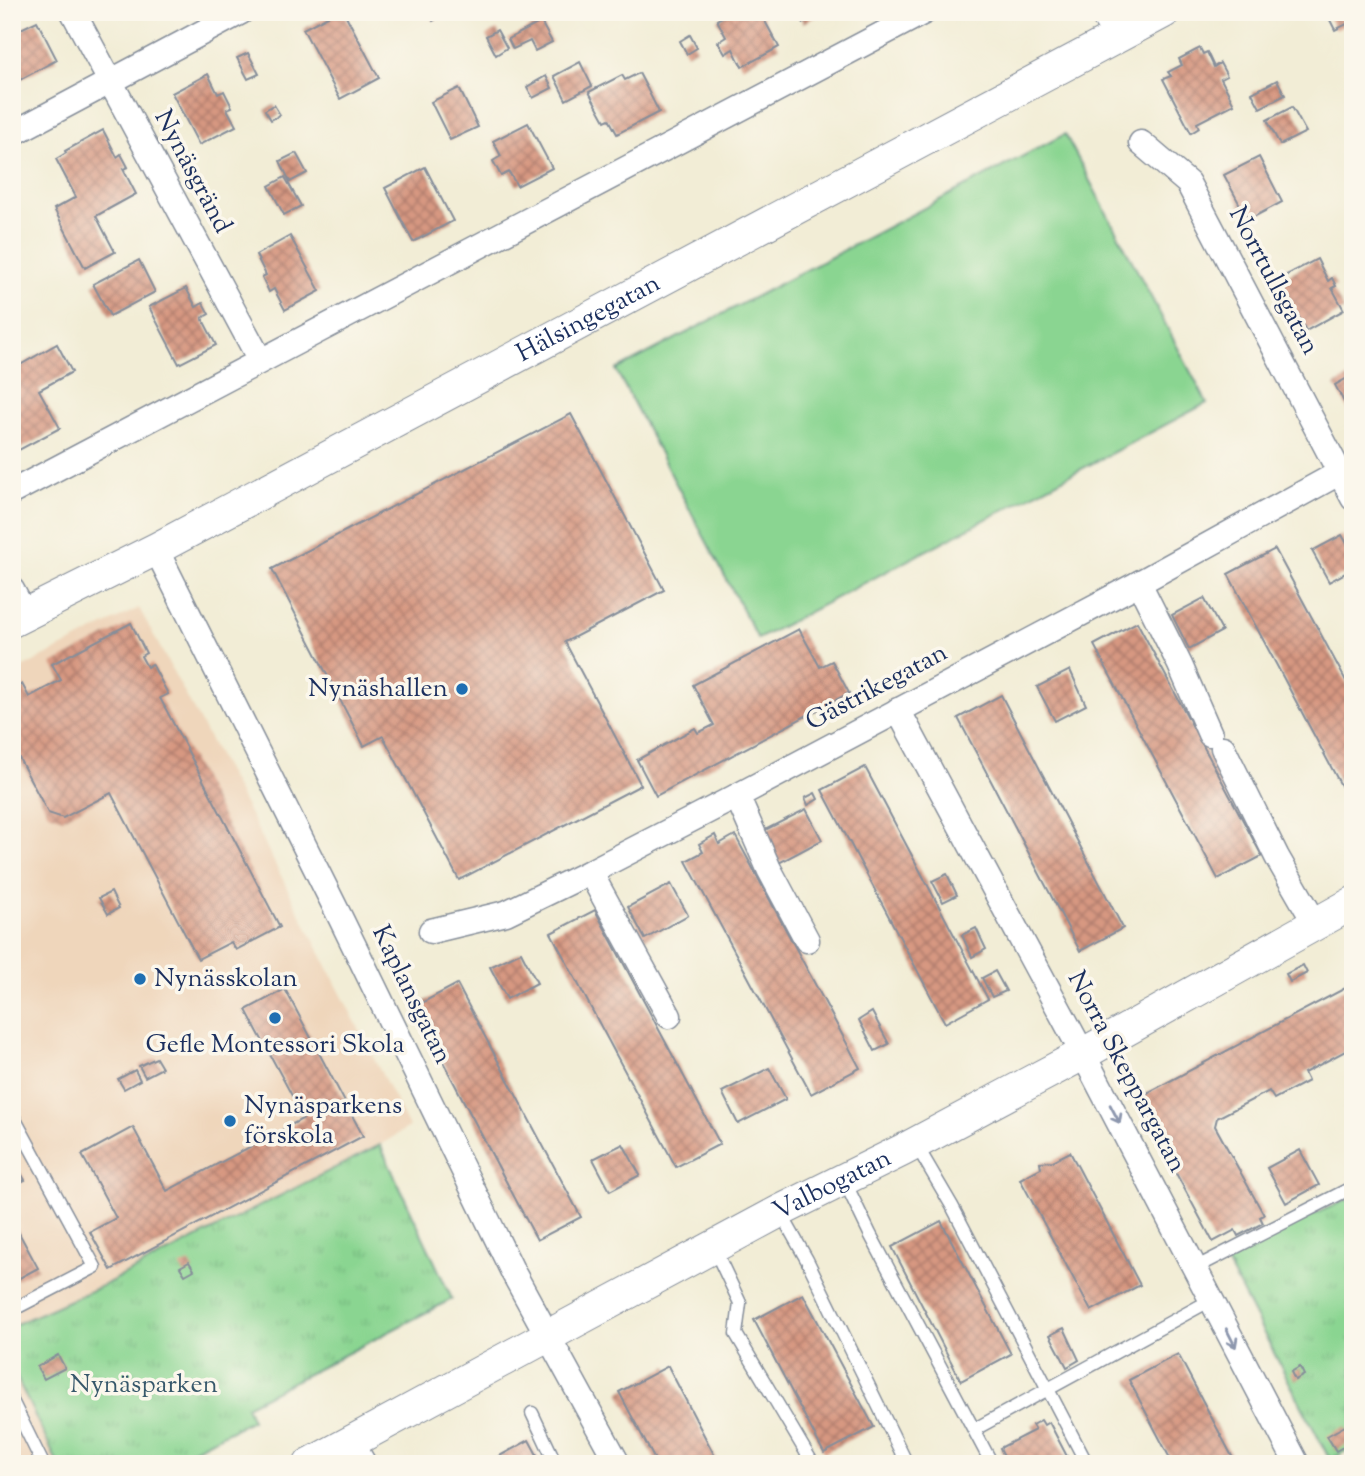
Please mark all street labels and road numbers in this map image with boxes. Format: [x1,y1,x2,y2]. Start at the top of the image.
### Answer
street label: Nynäsgränd [144,104,240,241]
street label: Norrtullsgatan [1218,200,1328,362]
street label: Hälsingegatan [510,265,667,372]
street label: Gästrikegatan [799,635,955,741]
street label: Kaplansgatan [361,919,461,1071]
street label: Norra Skeppargatan [1057,965,1195,1179]
street label: Valbogatan [767,1140,898,1230]

